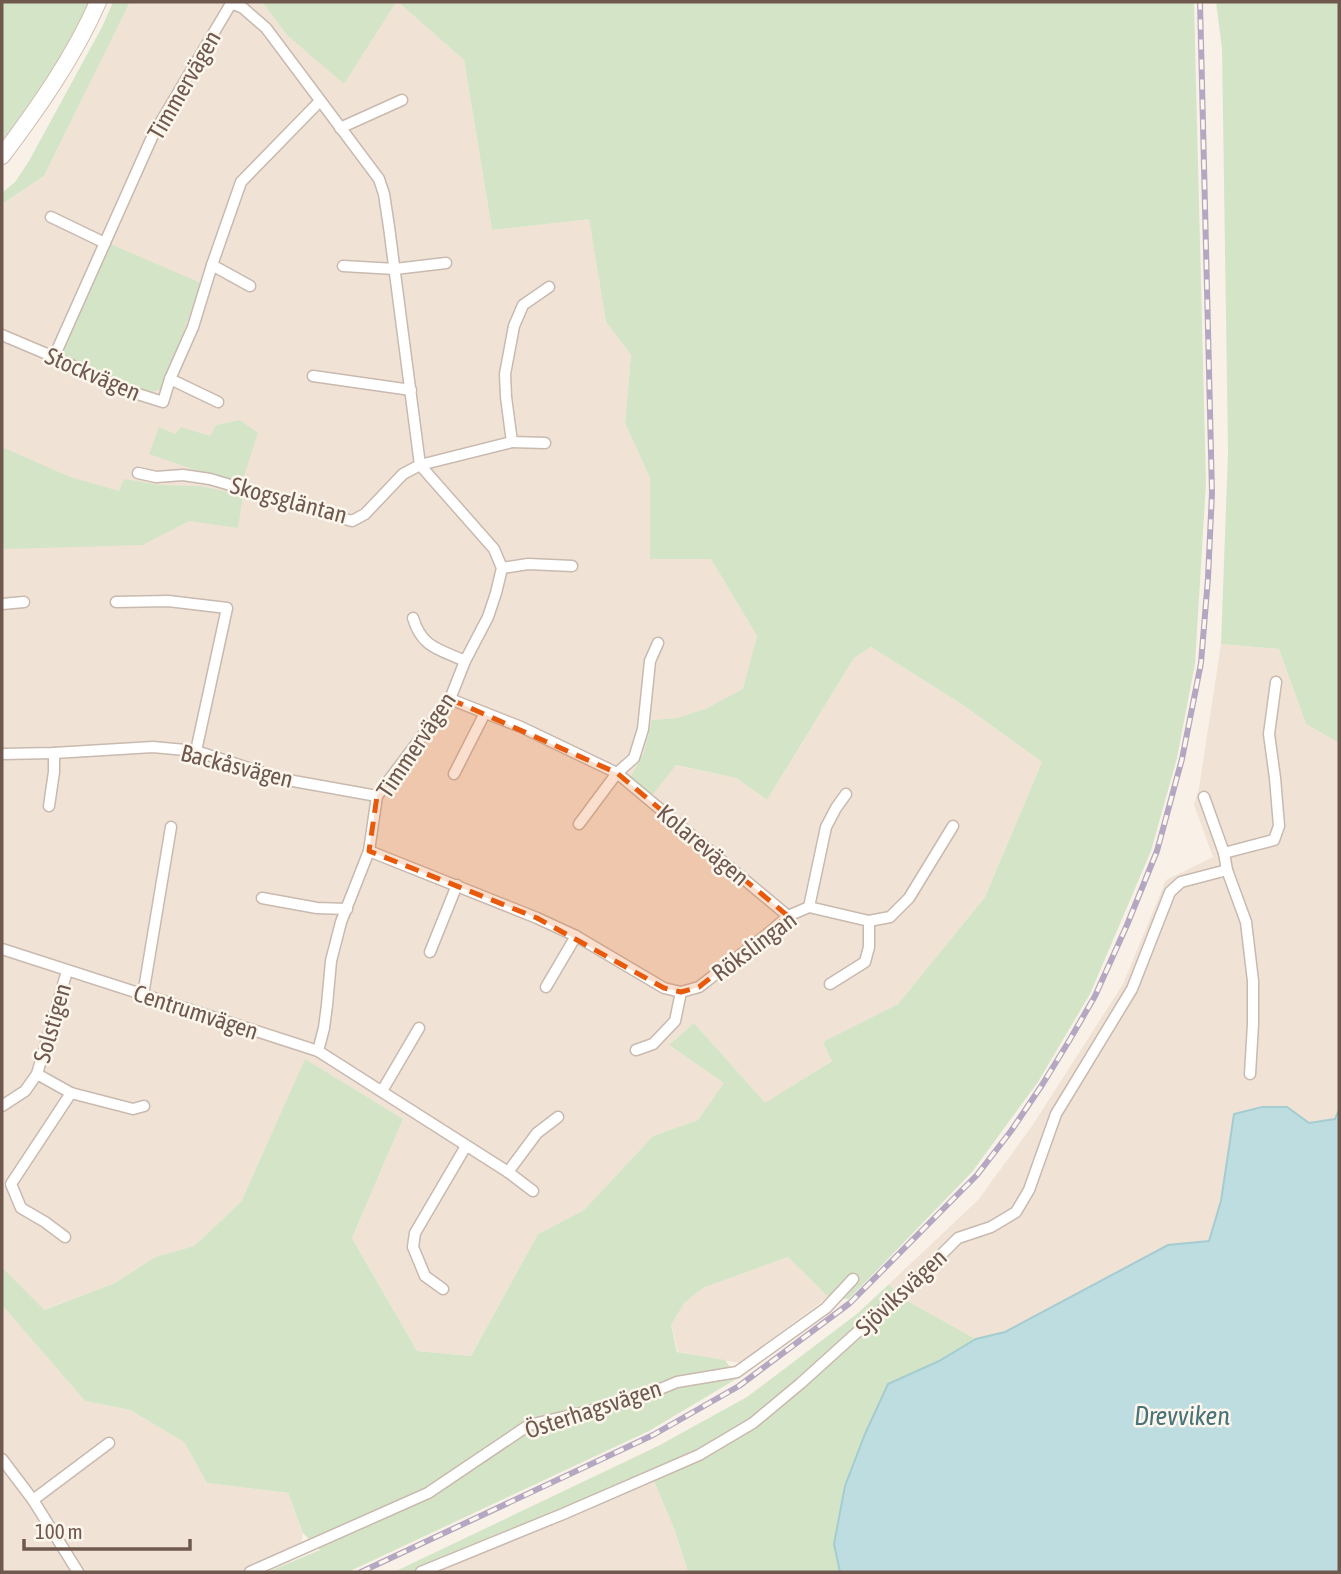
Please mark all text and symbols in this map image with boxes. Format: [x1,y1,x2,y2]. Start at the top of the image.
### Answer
street label: Timmervägen [142,26,226,144]
street label: Stockvägen [41,342,145,406]
street label: Skogsgläntan [228,472,350,528]
street label: Timmervägen [371,687,461,803]
street label: Backåsvägen [178,739,296,793]
street label: Kolarevägen [652,799,754,891]
street label: Rökslingan [707,906,801,986]
street label: Centrumvägen [130,979,262,1045]
street label: Solstigen [28,980,76,1066]
street label: Sjöviksvägen [850,1243,952,1341]
street label: Österhagsvägen [521,1374,665,1444]
water label: Drevviken [1134,1401,1230,1431]
scale bar [24,1508,191,1552]
text: 100 m [35,1519,83,1543]

